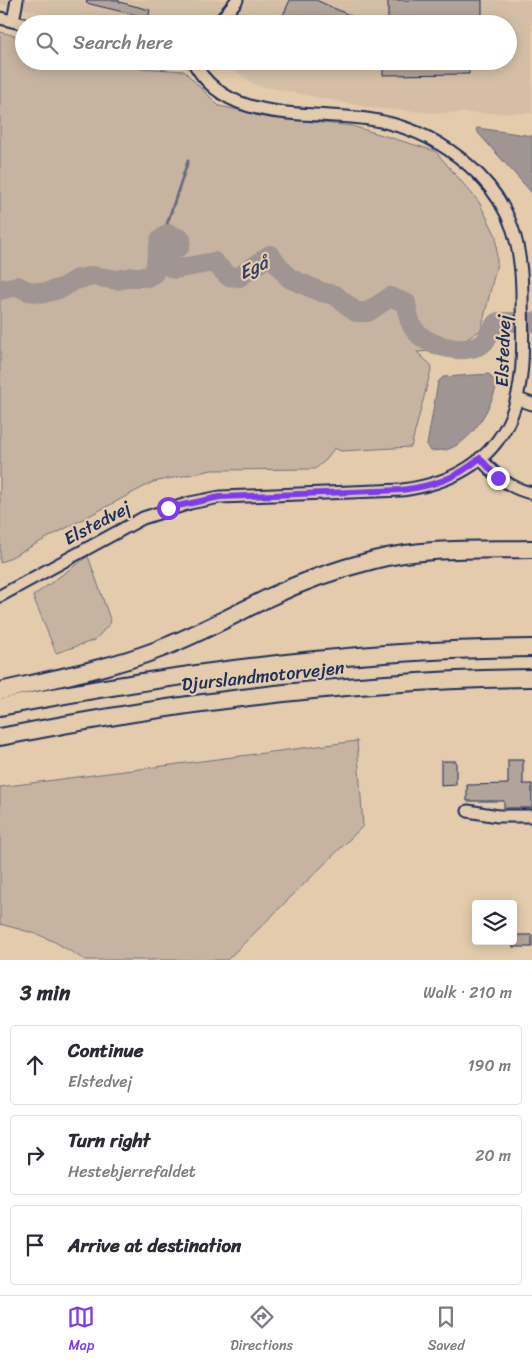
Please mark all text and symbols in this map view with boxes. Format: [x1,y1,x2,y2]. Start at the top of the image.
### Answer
search box [15,15,517,70]
text: Search here [73,26,173,59]
icon: search [33,29,61,57]
water label: Egå [233,245,277,289]
street label: Elstedvej [486,314,520,388]
route end [487,467,510,490]
street label: Elstedvej [58,492,137,554]
route start [157,497,180,520]
street label: Djurslandmotorvejen [180,652,346,700]
map controls [472,900,517,945]
button: layers [472,900,517,945]
text: 3 min [20,974,70,1012]
text: Walk · 210 m [423,978,512,1007]
text: Continue [68,1034,144,1067]
icon: ahead [21,1051,49,1079]
text: 190 m [468,1051,511,1080]
text: Elstedvej [68,1067,132,1096]
text: Turn right [68,1124,150,1157]
icon: right [21,1141,49,1169]
text: 20 m [475,1141,511,1170]
text: Hestebjerrefaldet [68,1157,196,1186]
text: Arrive at destination [68,1229,241,1262]
icon: arrive [21,1231,49,1259]
tab: Map [67,1303,95,1358]
tab: Directions [230,1303,293,1358]
tab: Saved [428,1303,465,1358]

